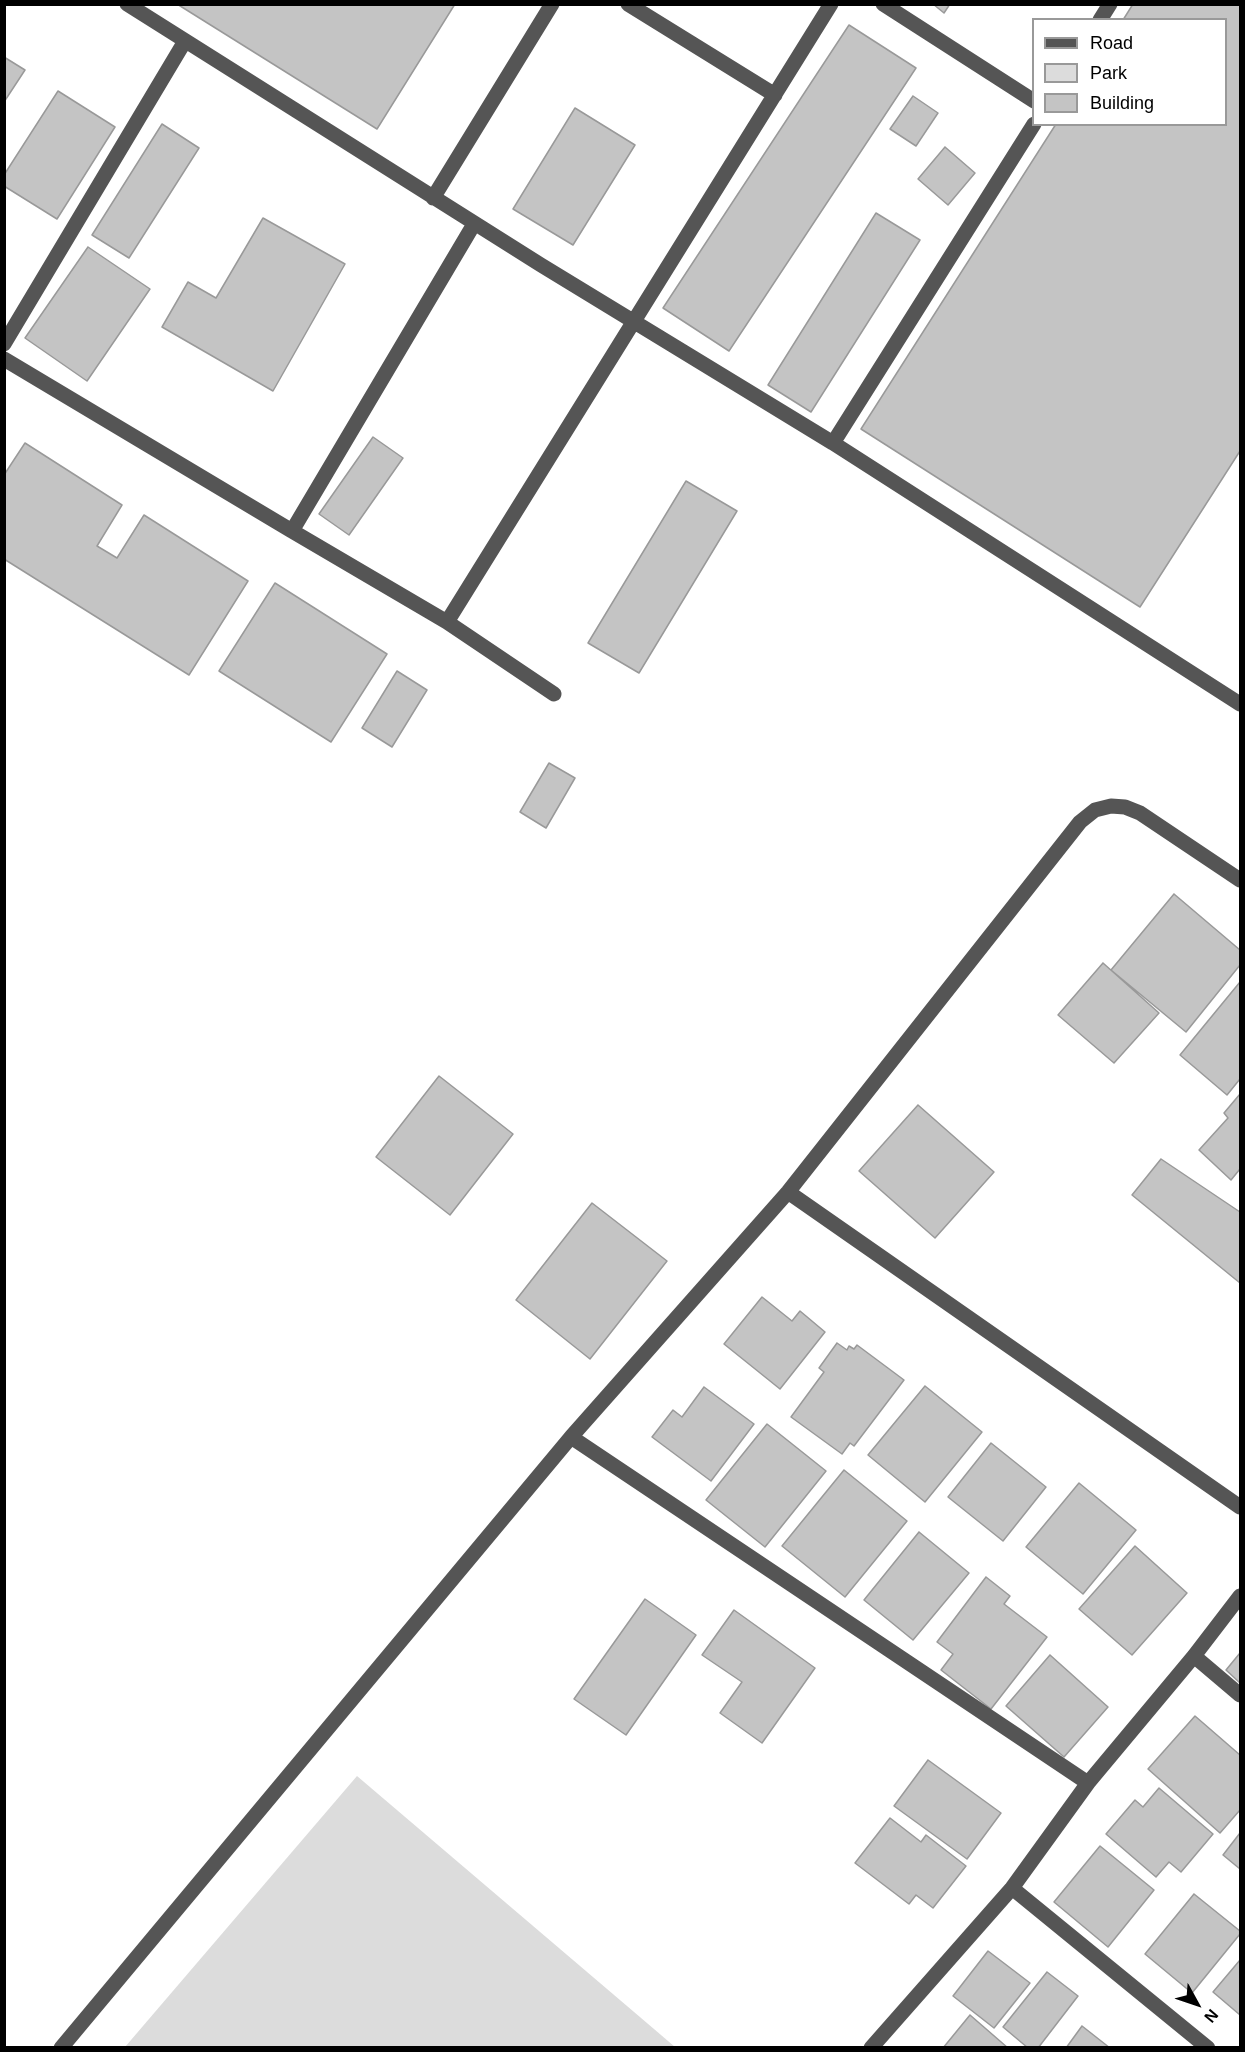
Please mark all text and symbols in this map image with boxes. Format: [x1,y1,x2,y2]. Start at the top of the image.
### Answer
legend [1032,18,1227,126]
text: Road [1090,33,1133,53]
text: Park [1090,63,1127,83]
text: Building [1090,93,1154,113]
north arrow [1167,1974,1227,2034]
text: N [1201,2006,1221,2026]

